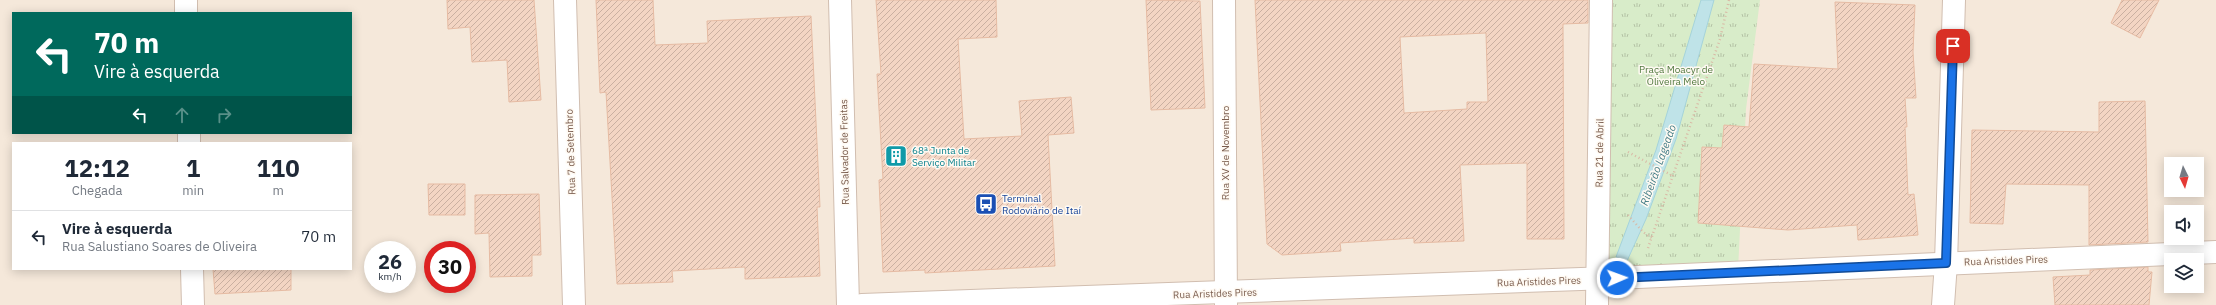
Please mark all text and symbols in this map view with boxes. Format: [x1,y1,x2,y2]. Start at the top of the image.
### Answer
text: 70 m [94,24,159,61]
icon: left [28,28,80,80]
pin [1936,29,1970,63]
icon: arrive [1942,35,1964,57]
text: Vire à esquerda [94,60,220,83]
park label: Praça Moacyr de Oliveira Melo [1639,63,1714,88]
street label: Rua Salvador de Freitas [837,99,852,205]
icon: left [129,104,151,126]
icon: ahead [171,104,193,126]
icon: right [213,104,235,126]
street label: Rua XV de Novembro [1219,105,1232,200]
street label: Rua 7 de Setembro [562,108,578,195]
street label: Rua 21 de Abril [1592,118,1607,188]
water label: Ribeirão Lageado [1637,123,1679,207]
building icon: 68ª Junta de Serviço Militar [883,143,909,169]
place label: 68ª Junta de Serviço Militar [912,144,976,169]
text: 12:12 [64,152,130,184]
text: 1 [186,152,200,184]
text: 110 [256,152,300,184]
north arrow [2164,157,2204,197]
map controls [2164,157,2204,293]
text: Chegada [72,182,123,199]
text: min [182,182,204,199]
text: m [272,182,284,199]
bus stop icon: Terminal Rodoviário de Itaí [973,191,999,217]
place label: Terminal Rodoviário de Itaí [1002,192,1082,217]
button: sound [2164,205,2204,245]
text: Vire à esquerda [62,219,172,238]
icon: left [28,226,50,248]
text: 70 m [301,227,336,246]
text: Rua Salustiano Soares de Oliveira [62,238,257,255]
speed limit sign: 30 [424,241,476,293]
text: 26 [378,248,402,275]
street label: Rua Aristides Pires [1964,253,2048,268]
button: layers [2164,253,2204,293]
position arrow [1596,257,1638,299]
text: km/h [378,270,402,283]
street label: Rua Aristides Pires [1497,274,1581,289]
street label: Rua Aristides Pires [1173,286,1257,301]

